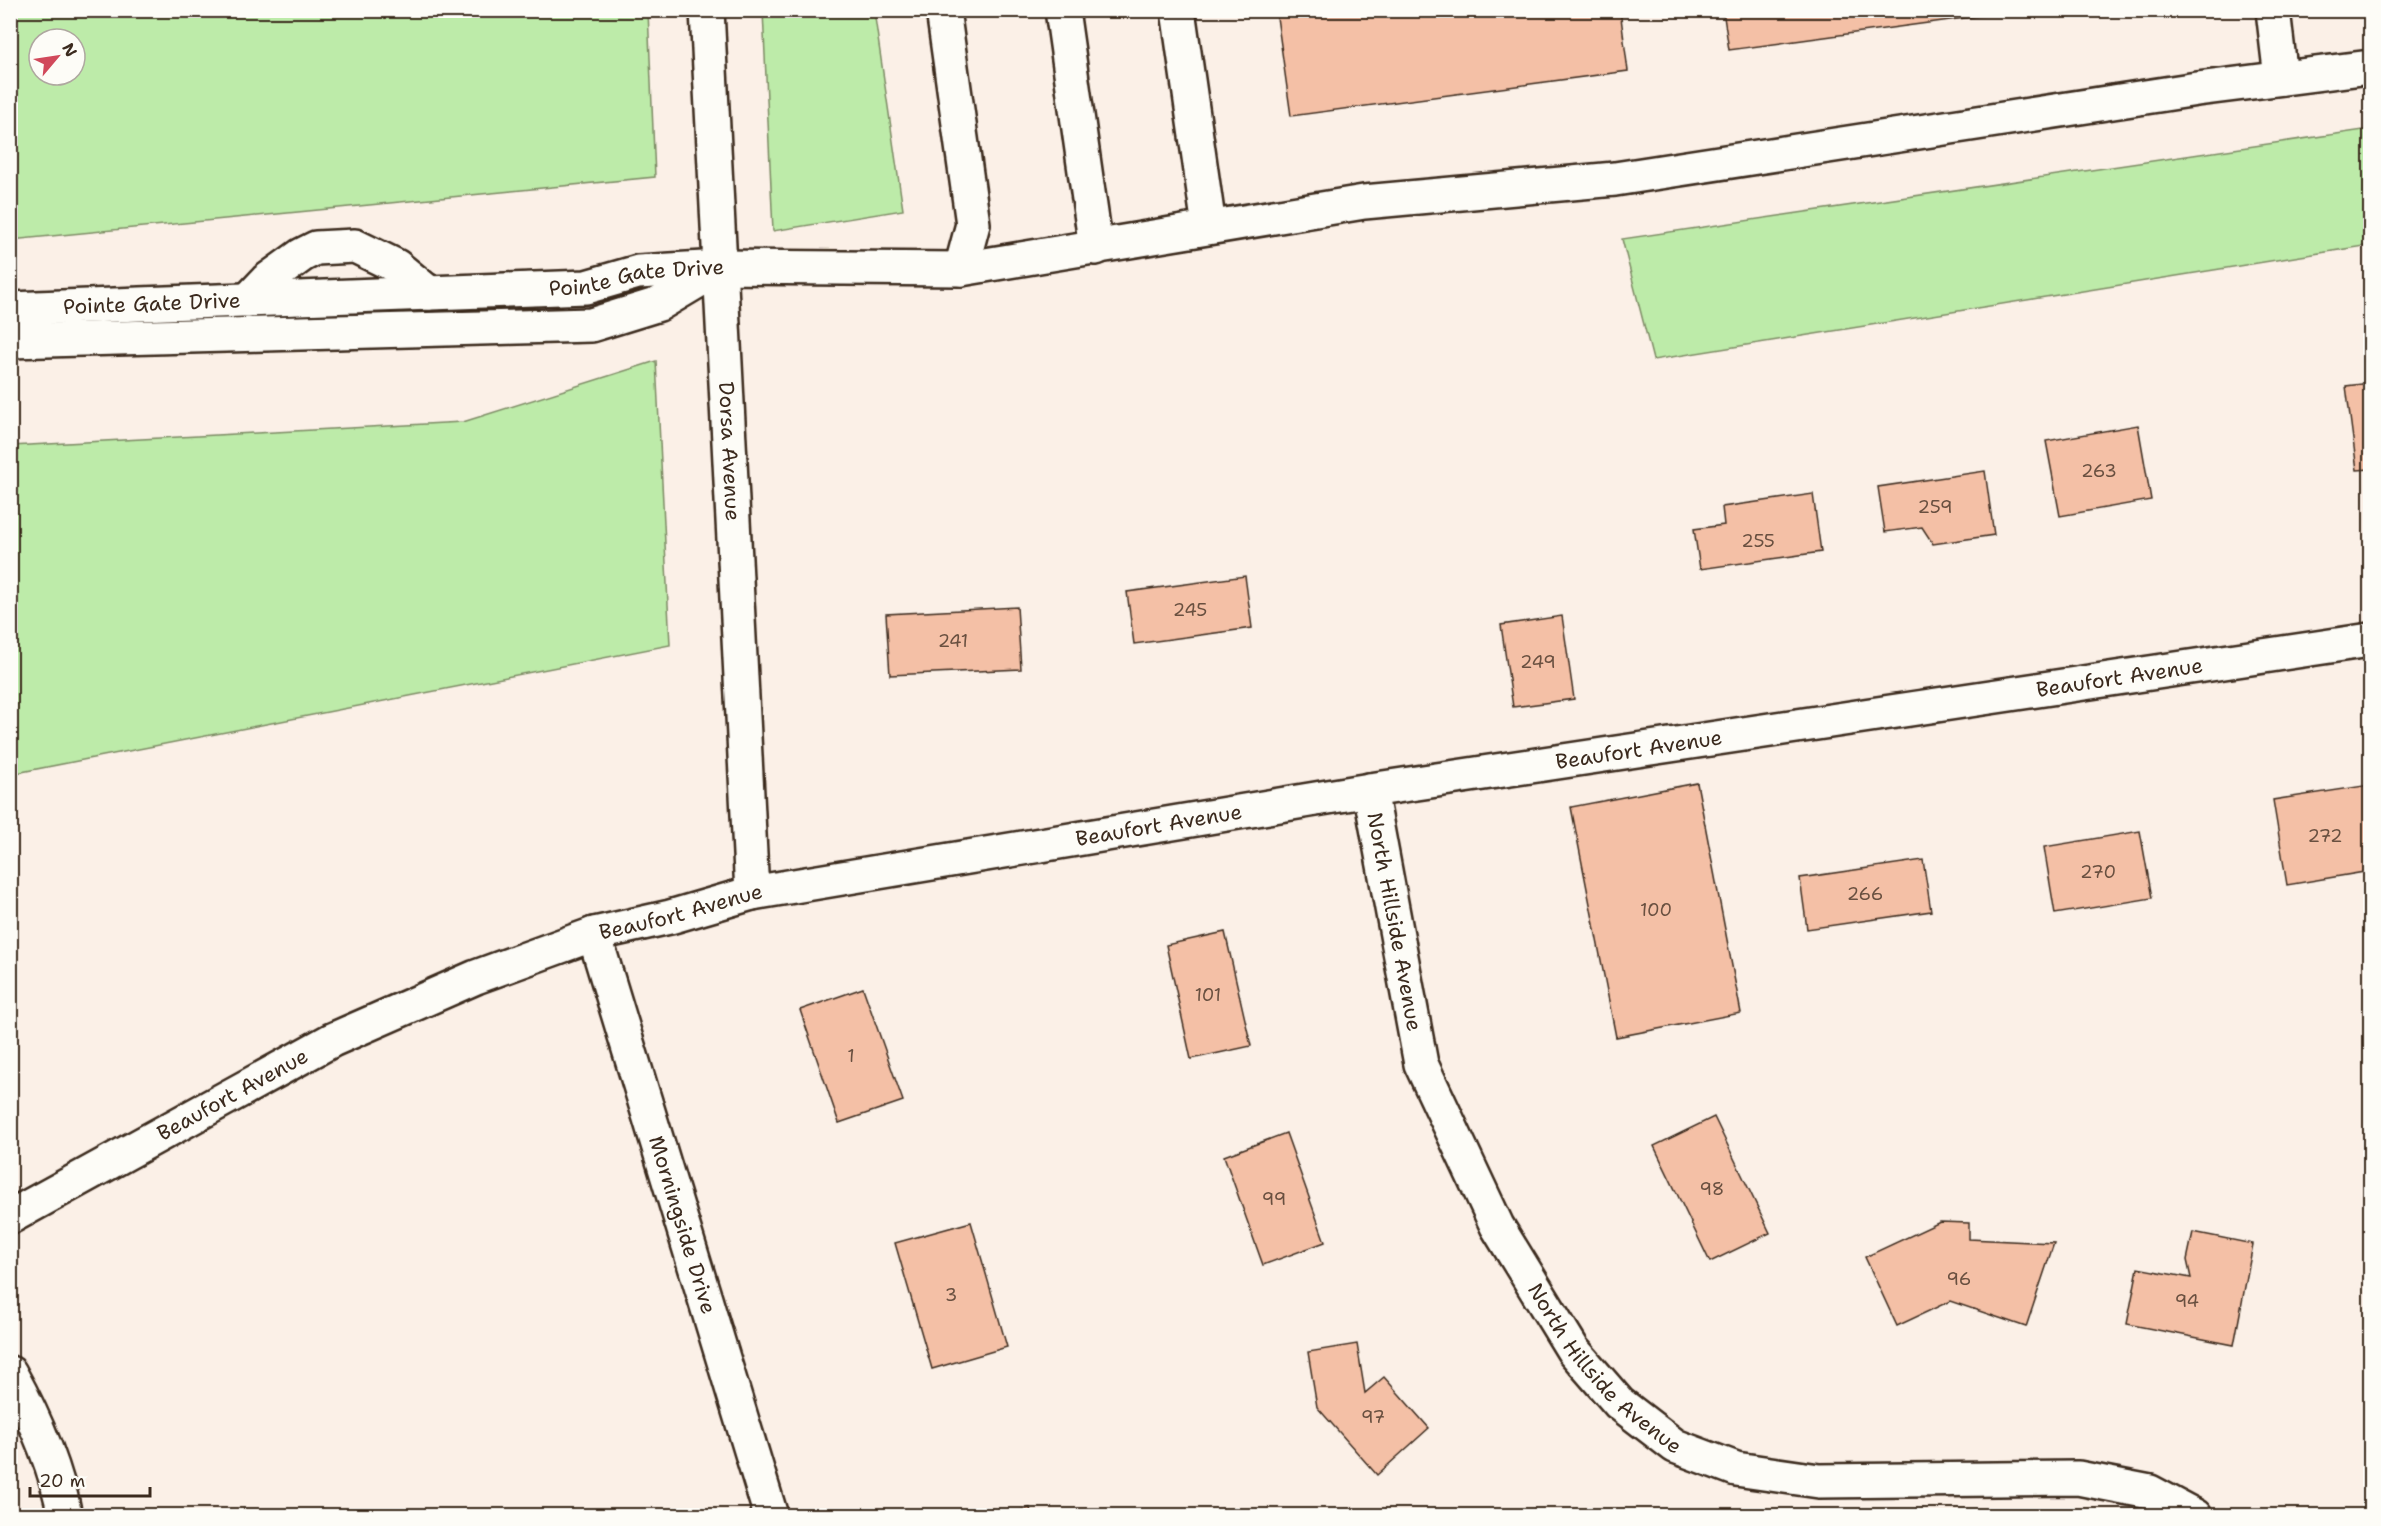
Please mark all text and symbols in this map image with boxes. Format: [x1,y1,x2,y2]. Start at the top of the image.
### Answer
north arrow [27,27,87,87]
text: N [57,39,82,61]
street label: Pointe Gate Drive [548,253,725,302]
street label: Pointe Gate Drive [63,286,241,321]
street label: Dorsa Avenue [712,381,747,522]
house number: 263 [2081,459,2117,483]
house number: 259 [1917,495,1953,519]
house number: 255 [1741,529,1775,553]
house number: 245 [1173,598,1207,622]
house number: 241 [938,629,968,653]
house number: 249 [1520,650,1556,674]
street label: Beaufort Avenue [2034,651,2205,704]
street label: Beaufort Avenue [1554,723,1724,776]
street label: Beaufort Avenue [1074,798,1244,853]
street label: North Hillside Avenue [1360,810,1429,1034]
house number: 272 [2307,824,2343,848]
house number: 270 [2080,860,2116,884]
street label: Beaufort Avenue [597,877,765,946]
house number: 266 [1847,882,1883,906]
house number: 100 [1640,898,1672,922]
house number: 101 [1195,983,1221,1007]
street label: Beaufort Avenue [152,1042,313,1147]
house number: 1 [847,1044,855,1068]
street label: Morningside Drive [642,1132,723,1317]
house number: 98 [1700,1177,1724,1201]
house number: 99 [1262,1187,1286,1211]
house number: 96 [1947,1267,1971,1291]
street label: North Hillside Avenue [1521,1278,1688,1460]
house number: 3 [945,1283,957,1307]
house number: 94 [2175,1289,2199,1313]
house number: 97 [1361,1405,1385,1429]
scale bar [30,1460,150,1498]
text: 20 m [39,1469,85,1493]

